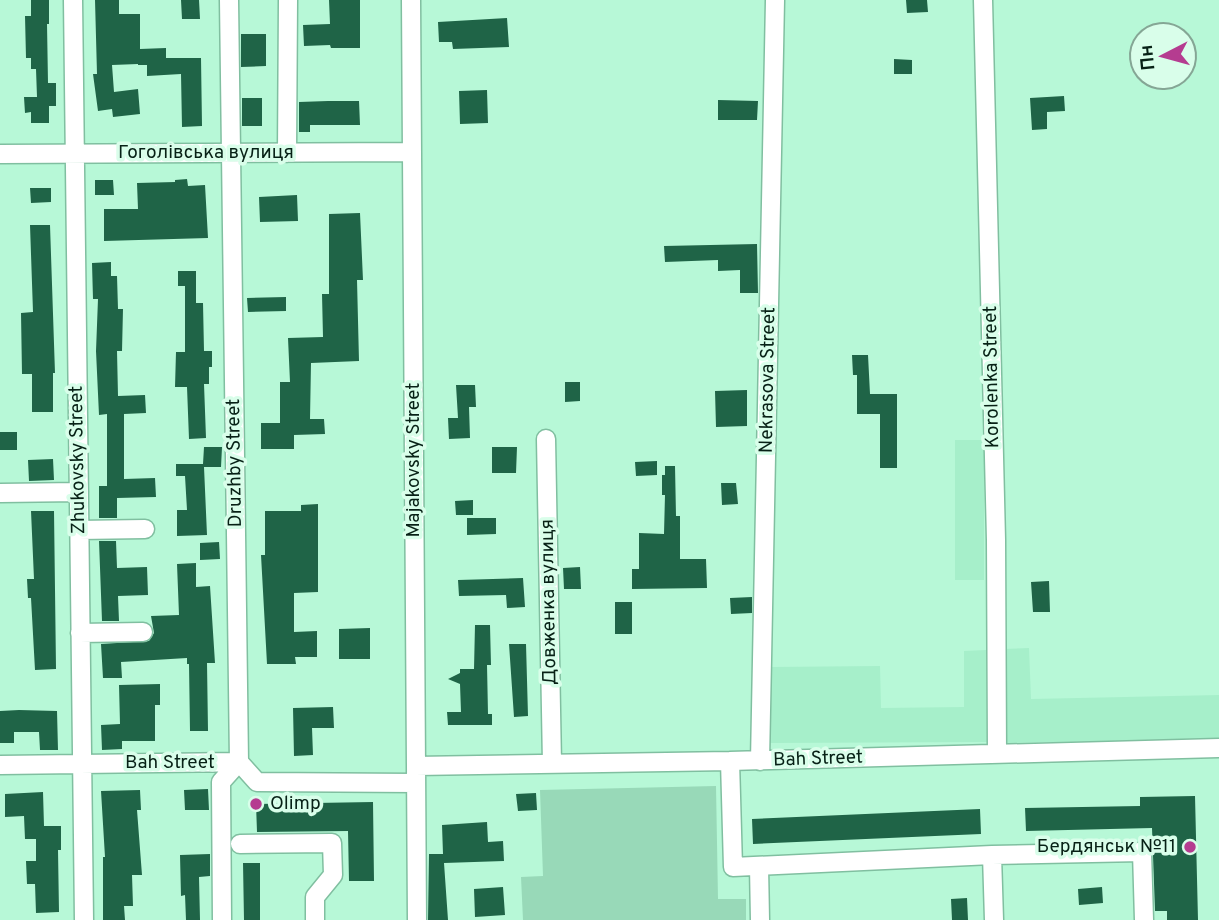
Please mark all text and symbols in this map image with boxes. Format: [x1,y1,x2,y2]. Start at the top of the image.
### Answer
north arrow [1128,21,1198,91]
text: Пн [1135,44,1161,72]
street label: Гоголівська вулиця [118,141,294,165]
street label: Korolenka Street [979,306,1005,448]
street label: Nekrasova Street [755,307,781,453]
street label: Majakovsky Street [402,382,426,538]
street label: Zhukovsky Street [65,385,91,535]
street label: Druzhby Street [222,398,248,528]
street label: Довженка вулиця [536,519,562,685]
street label: Bah Street [773,745,863,773]
street label: Bah Street [125,751,215,775]
place label: Olimp [270,792,321,816]
marker: Olimp [248,796,264,812]
place label: Бердянськ №11 [1037,835,1176,859]
marker: Бердянськ №11 [1182,839,1198,855]

